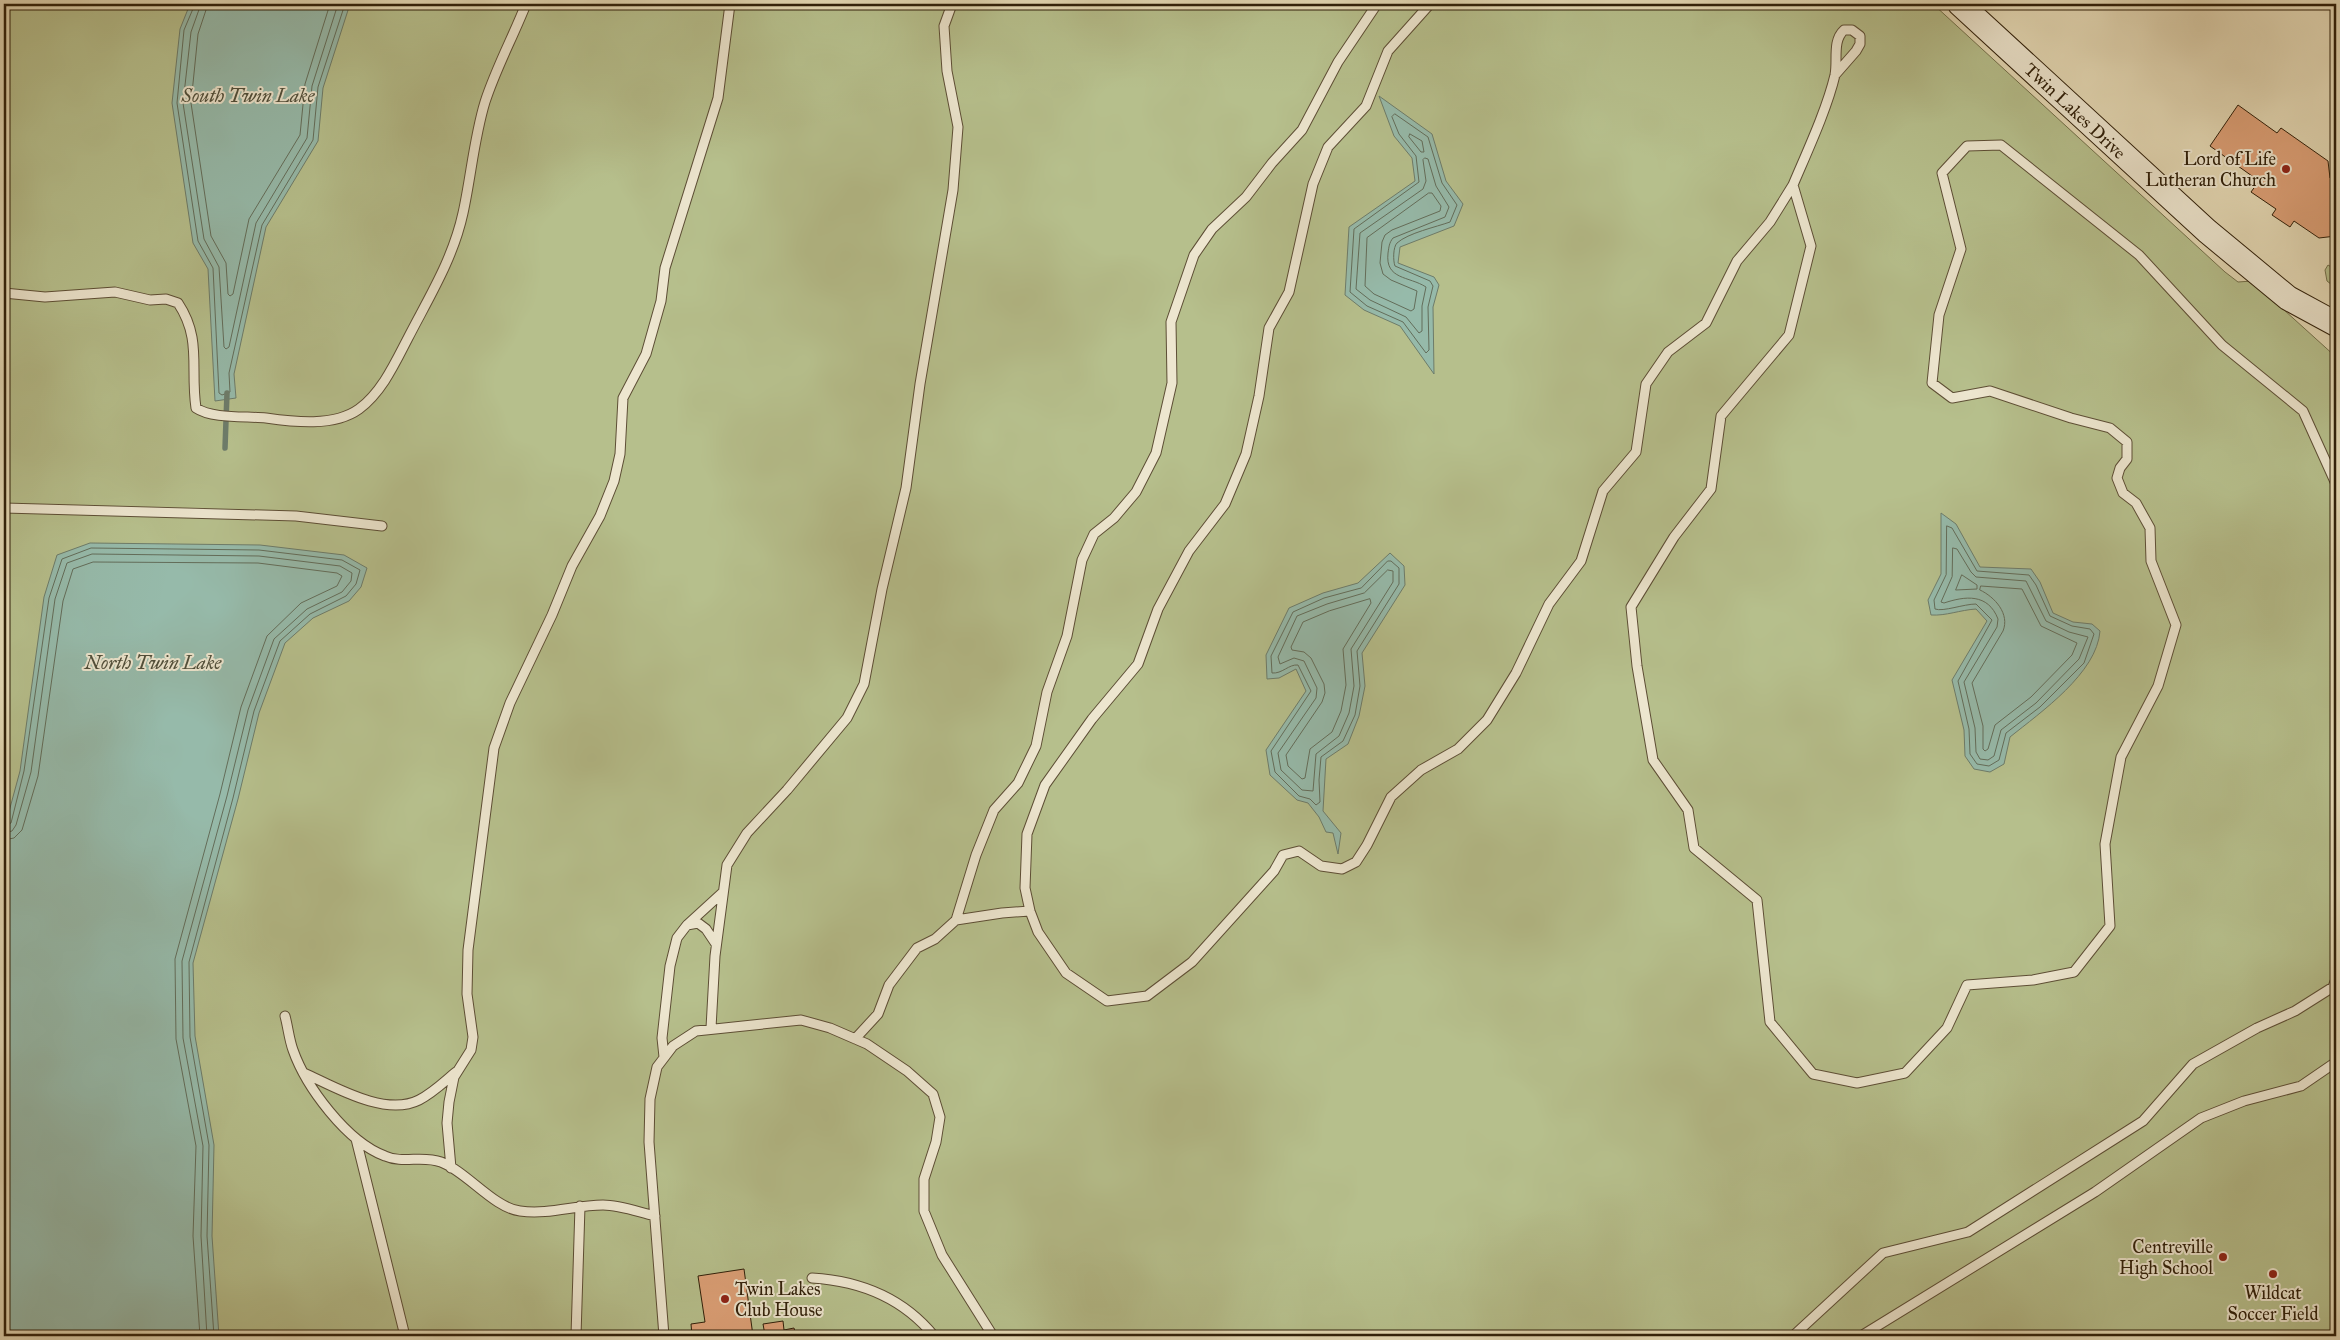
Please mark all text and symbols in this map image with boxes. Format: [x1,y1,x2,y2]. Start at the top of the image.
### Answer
street label: Twin Lakes Drive [2020,58,2130,164]
water label: South Twin Lake [181,84,315,107]
place label: Lord of Life Lutheran Church [2145,148,2276,191]
marker: Lord of Life Lutheran Church [2280,163,2292,175]
water label: North Twin Lake [84,651,222,674]
place label: Centreville High School [2119,1236,2213,1280]
marker: Centreville High School [2217,1251,2229,1263]
marker: Wildcat Soccer Field [2267,1268,2279,1280]
place label: Twin Lakes Club House [735,1278,822,1321]
place label: Wildcat Soccer Field [2228,1282,2318,1325]
marker: Twin Lakes Club House [719,1293,731,1305]

